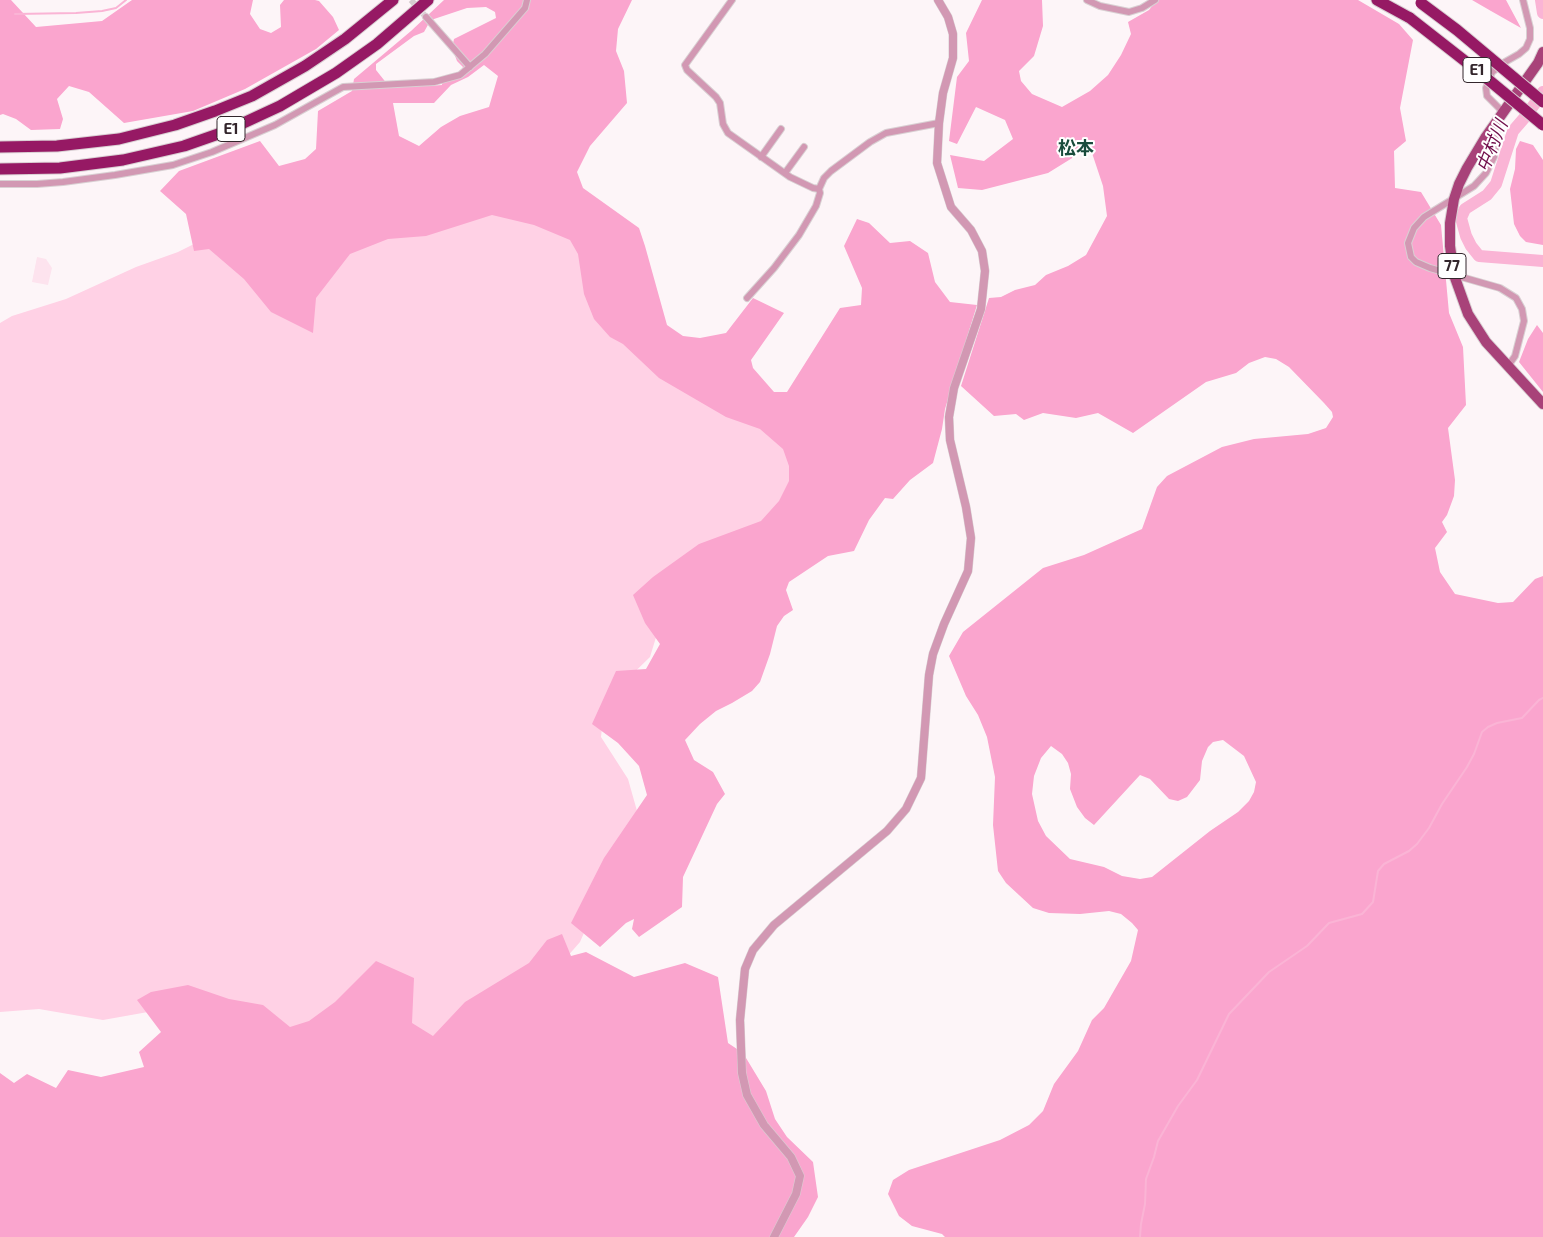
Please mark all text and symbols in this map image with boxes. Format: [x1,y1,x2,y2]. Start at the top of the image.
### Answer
road number: E1 [1463,58,1491,82]
road number: E1 [217,116,245,142]
water label: 中村川 [1472,117,1512,175]
district label: 松本 [1058,137,1094,159]
road number: 77 [1438,254,1466,278]

